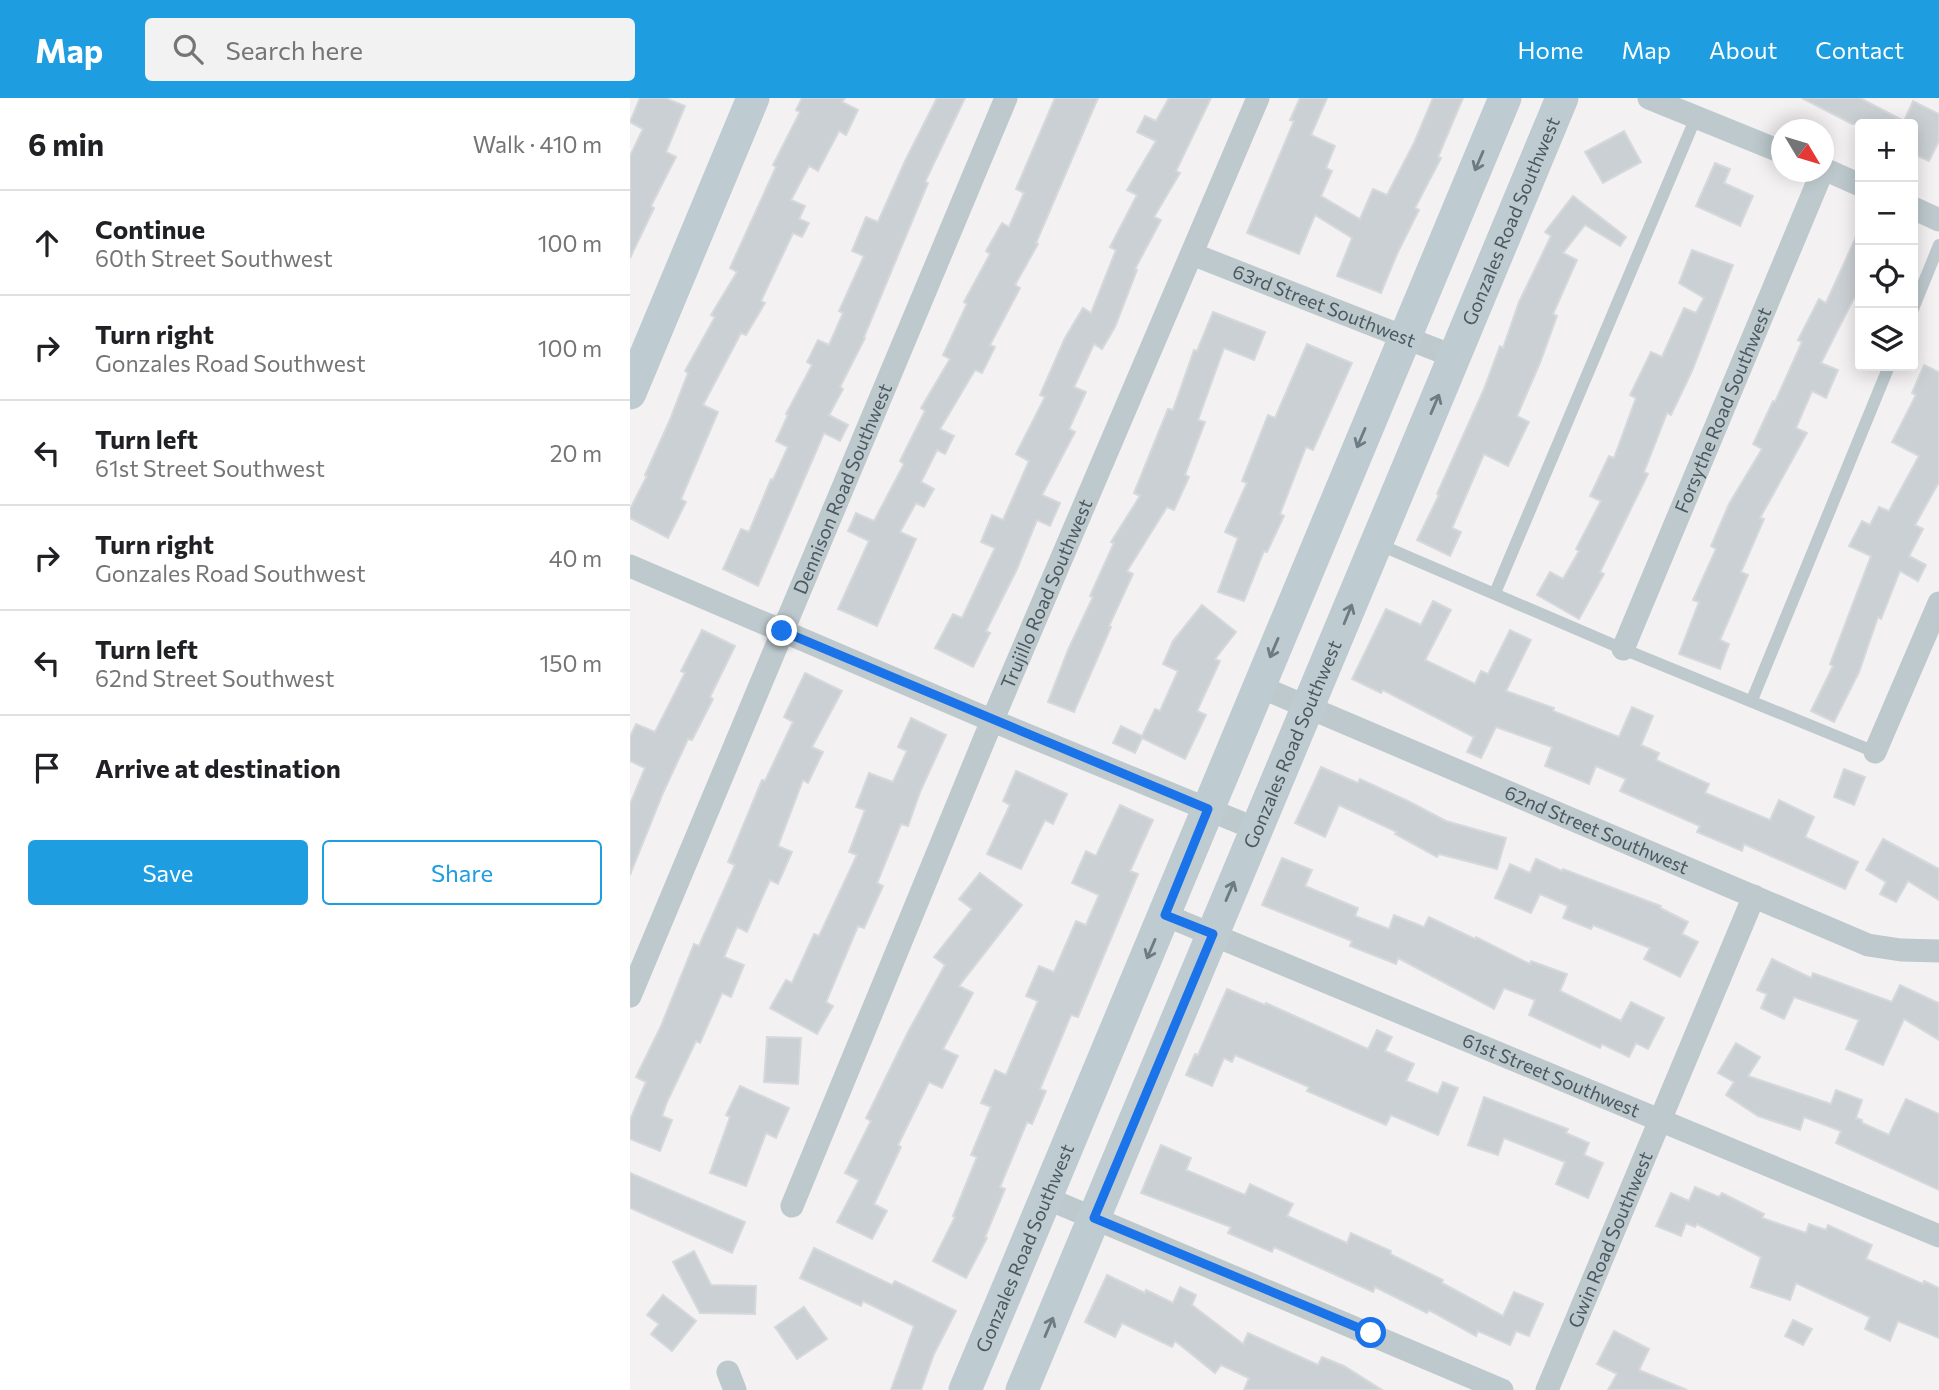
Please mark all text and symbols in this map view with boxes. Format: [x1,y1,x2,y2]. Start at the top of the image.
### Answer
search box [145,18,635,81]
text: Map [35,29,103,70]
icon: search [169,30,207,68]
text: Search here [225,34,363,65]
text: Home [1518,35,1584,64]
text: Map [1622,35,1671,64]
text: About [1709,35,1777,64]
text: Contact [1815,35,1904,64]
street label: Gonzales Road Southwest [1457,113,1564,329]
north arrow [1771,119,1834,182]
map controls [1855,119,1918,371]
button: + [1855,119,1918,182]
text: 6 min [28,125,104,162]
text: Walk · 410 m [473,130,602,158]
one-way arrow [1471,150,1484,171]
button: − [1855,182,1918,245]
text: Continue [95,213,205,244]
icon: ahead [28,224,66,262]
text: 100 m [538,229,602,257]
text: 60th Street Southwest [95,244,333,272]
button: locate [1855,245,1918,308]
street label: 63rd Street Southwest [1230,259,1419,352]
street label: Forsythe Road Southwest [1669,303,1775,516]
button: layers [1855,308,1918,371]
text: Turn right [95,318,214,349]
icon: right [28,329,66,367]
text: 100 m [538,334,602,362]
text: Gonzales Road Southwest [95,349,366,377]
street label: Dennison Road Southwest [788,380,896,597]
one-way arrow [1429,393,1442,415]
text: Turn left [95,423,198,454]
one-way arrow [1354,427,1367,448]
icon: left [28,434,66,472]
text: 20 m [550,439,602,467]
text: 61st Street Southwest [95,454,325,482]
street label: Trujillo Road Southwest [995,495,1097,692]
text: Turn right [95,528,214,559]
icon: right [28,539,66,577]
text: 40 m [549,544,602,572]
text: Gonzales Road Southwest [95,559,366,587]
one-way arrow [1342,604,1355,625]
route end [766,615,797,646]
text: Turn left [95,633,198,664]
street label: Gonzales Road Southwest [1238,636,1346,852]
one-way arrow [1267,637,1280,658]
icon: left [28,644,66,682]
text: 150 m [539,649,602,677]
text: 62nd Street Southwest [95,664,334,692]
icon: arrive [28,749,66,787]
text: Arrive at destination [95,752,341,783]
street label: 62nd Street Southwest [1501,780,1693,879]
button: Save [28,840,308,905]
button: Share [322,840,602,905]
one-way arrow [1225,881,1238,902]
one-way arrow [1143,938,1156,960]
street label: 61st Street Southwest [1459,1028,1644,1122]
street label: Gonzales Road Southwest [970,1140,1078,1355]
street label: Gwin Road Southwest [1562,1148,1657,1331]
one-way arrow [1043,1317,1056,1338]
route start [1355,1317,1386,1348]

